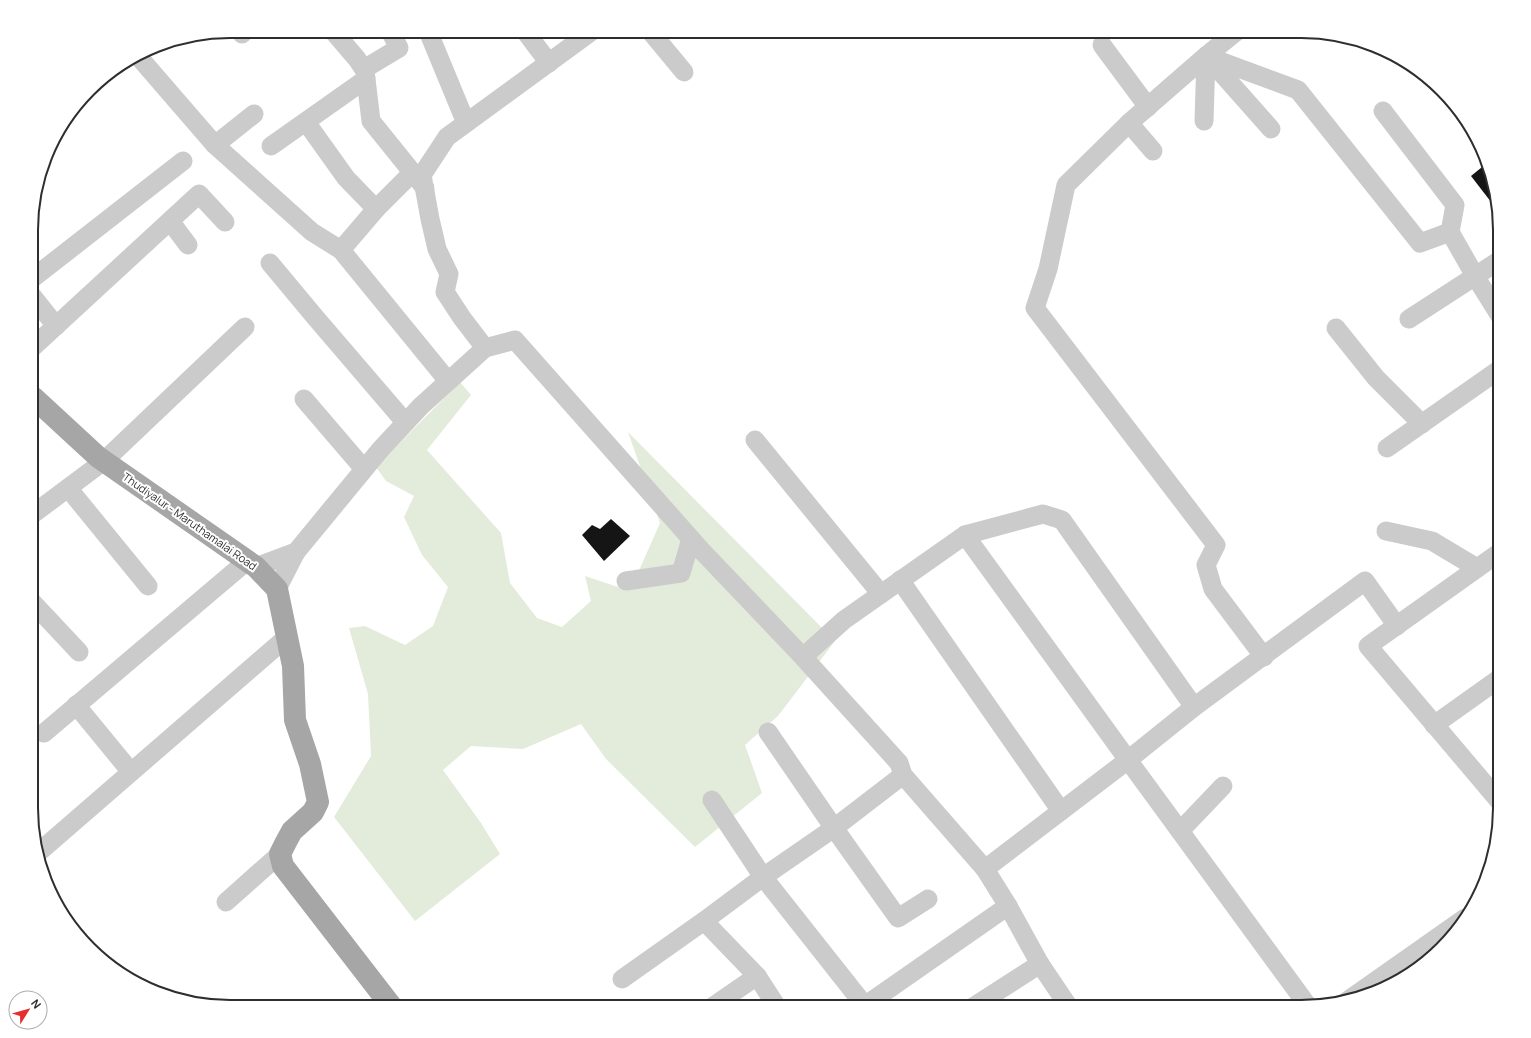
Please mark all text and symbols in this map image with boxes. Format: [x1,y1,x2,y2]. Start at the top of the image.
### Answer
street label: Thudiyalur - Maruthamalai Road [120,469,260,573]
north arrow [8,990,48,1030]
text: N [28,996,45,1011]

